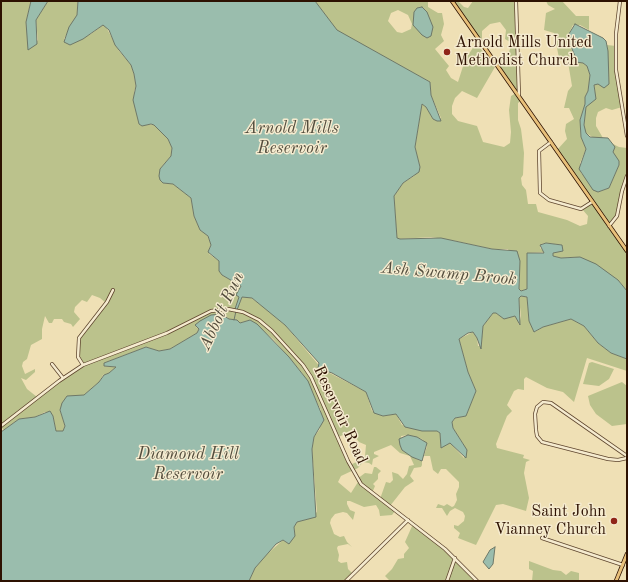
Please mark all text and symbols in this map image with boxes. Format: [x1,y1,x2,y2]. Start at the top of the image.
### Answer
place label: Arnold Mills United Methodist Church [455,33,592,71]
marker: Arnold Mills United Methodist Church [442,47,452,57]
water label: Arnold Mills Reservoir [245,119,339,159]
water label: Ash Swamp Brook [381,258,517,290]
water label: Abbott Run [195,269,249,353]
street label: Reservoir Road [309,363,371,467]
water label: Diamond Hill Reservoir [137,445,239,485]
place label: Saint John Vianney Church [494,502,606,540]
marker: Saint John Vianney Church [609,516,619,526]

